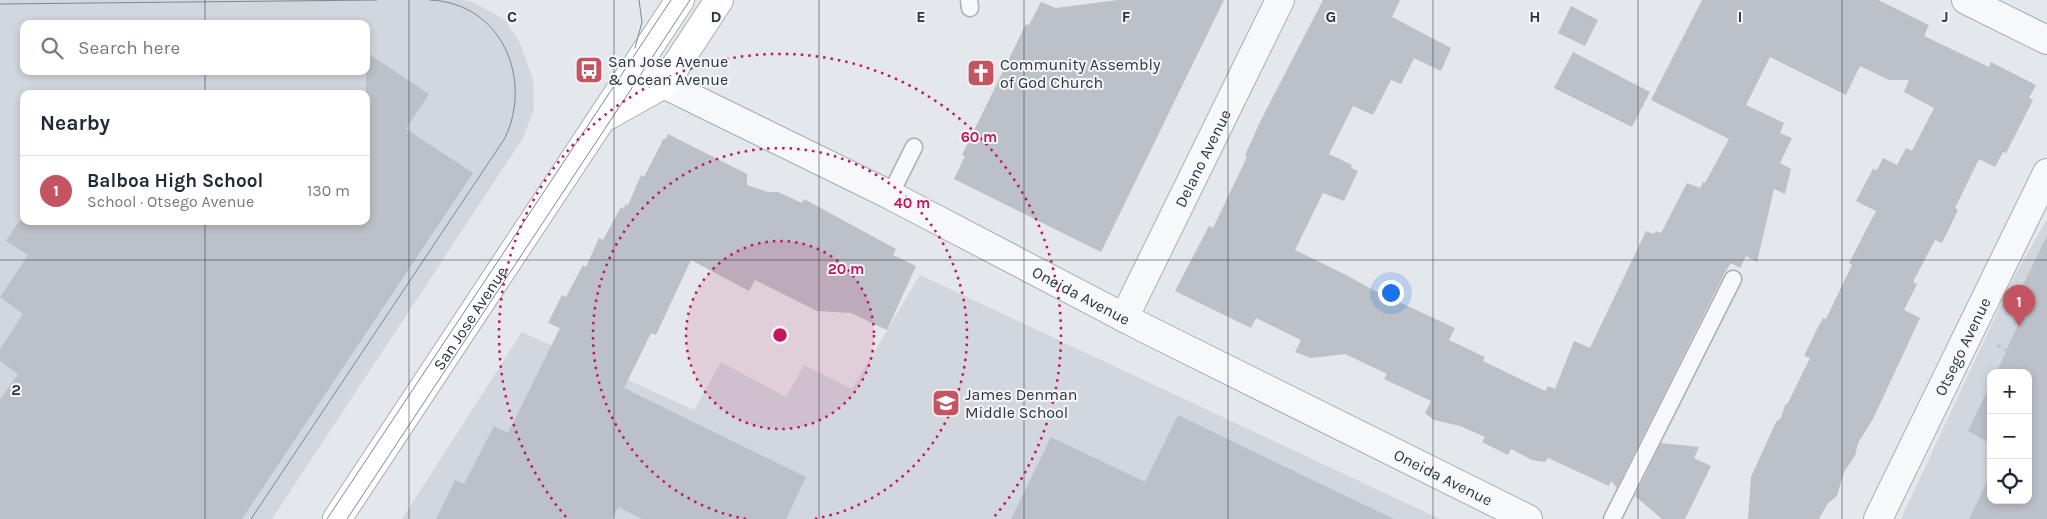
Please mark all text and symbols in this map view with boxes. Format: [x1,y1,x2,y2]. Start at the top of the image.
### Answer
text: C [507,7,517,26]
text: D [711,7,722,26]
text: E [916,7,926,26]
text: F [1122,7,1131,26]
text: G [1326,7,1336,26]
text: H [1529,7,1541,26]
text: I [1738,7,1742,26]
text: J [1941,7,1949,26]
search box [20,20,370,75]
icon: search [38,34,66,62]
text: Search here [78,37,180,59]
place label: San Jose Avenue & Ocean Avenue [608,52,728,89]
bus stop icon: San Jose Avenue & Ocean Avenue [574,55,604,85]
place label: Community Assembly of God Church [1000,55,1161,92]
church icon: Community Assembly of God Church [966,58,996,88]
street label: Delano Avenue [1170,106,1234,210]
text: Nearby [40,111,110,135]
text: 60 m [961,128,997,146]
text: Balboa High School [87,170,263,192]
text: 1 [53,181,59,200]
text: 130 m [307,181,350,200]
text: School · Otsego Avenue [87,192,254,211]
text: 40 m [894,194,930,212]
text: 20 m [828,260,864,278]
street label: Oneida Avenue [1029,262,1134,329]
street label: San Jose Avenue [429,263,511,373]
your location [1378,280,1404,306]
pin: 1 [2003,285,2035,326]
street label: Otsego Avenue [1930,294,1994,399]
centre of rings [771,326,789,344]
map controls [1987,369,2032,504]
button: + [1987,369,2032,414]
text: 2 [11,380,21,399]
place label: James Denman Middle School [965,385,1078,422]
school or university icon: James Denman Middle School [931,388,961,418]
button: − [1987,414,2032,459]
street label: Oneida Avenue [1391,444,1496,509]
button: locate [1987,459,2032,504]

